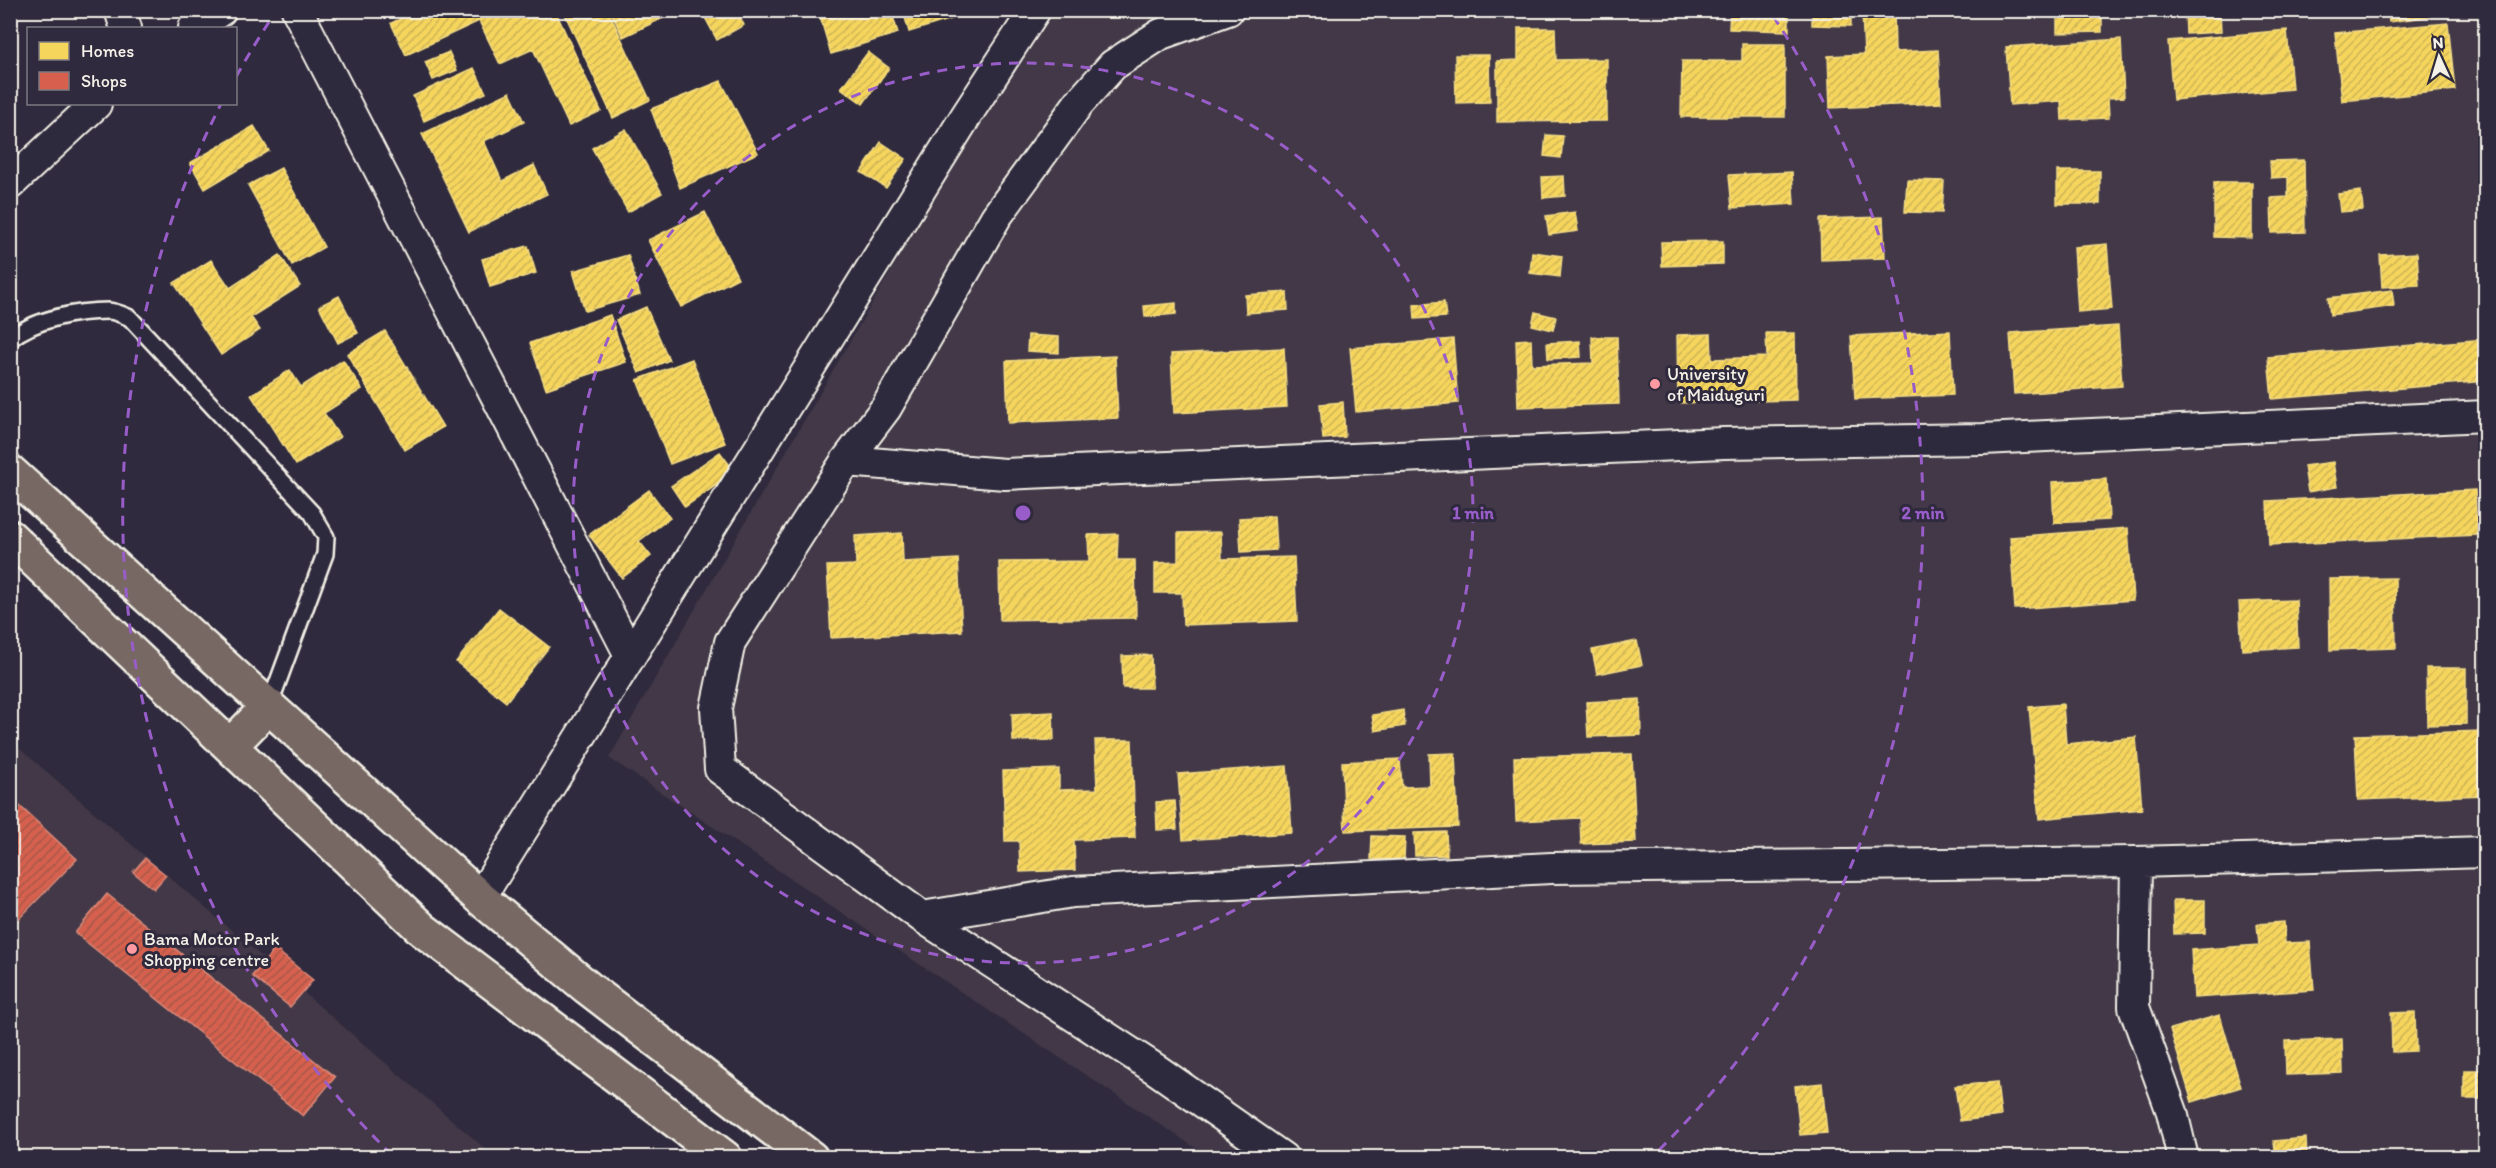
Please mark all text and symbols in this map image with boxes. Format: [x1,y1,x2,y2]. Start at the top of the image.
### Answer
legend [27,27,237,105]
north arrow [2409,27,2469,87]
text: N [2432,33,2444,52]
text: Homes [81,40,134,62]
text: Shops [81,70,127,92]
place label: University of Maiduguri [1667,363,1765,406]
marker: University of Maiduguri [1648,377,1662,391]
text: 1 min [1452,502,1494,524]
text: 2 min [1902,502,1945,524]
centre of rings [1013,503,1033,523]
place label: Bama Motor Park Shopping centre [144,928,280,971]
marker: Bama Motor Park Shopping centre [125,942,139,956]

